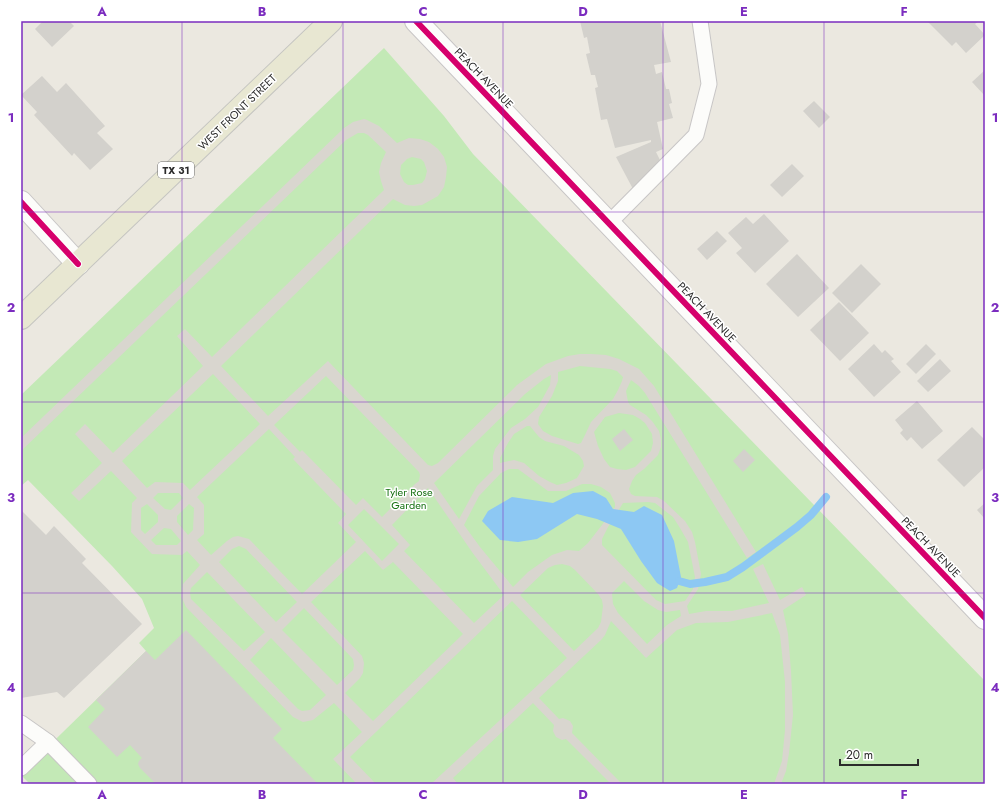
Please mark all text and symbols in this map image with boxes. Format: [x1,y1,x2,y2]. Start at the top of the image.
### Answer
text: A [96,2,107,21]
text: B [258,2,267,21]
text: C [418,2,428,21]
text: D [578,2,588,21]
text: E [740,2,748,21]
text: F [900,2,908,21]
street label: PEACH AVENUE [451,44,517,112]
street label: WEST FRONT STREET [194,70,280,154]
text: 1 [8,108,14,127]
text: 1 [992,108,998,127]
road number: TX 31 [158,162,194,178]
street label: PEACH AVENUE [674,278,740,346]
text: 2 [7,298,15,317]
text: 2 [991,298,999,317]
park label: Tyler Rose Garden [385,484,433,513]
text: 3 [7,488,15,507]
text: 3 [991,488,999,507]
street label: PEACH AVENUE [898,513,964,581]
text: 4 [6,678,16,697]
text: 4 [990,678,1000,697]
scale bar [840,741,918,767]
text: 20 m [846,746,873,764]
text: A [96,785,107,804]
text: B [258,785,267,804]
text: C [418,785,428,804]
text: D [578,785,588,804]
text: E [740,785,748,804]
text: F [900,785,908,804]

